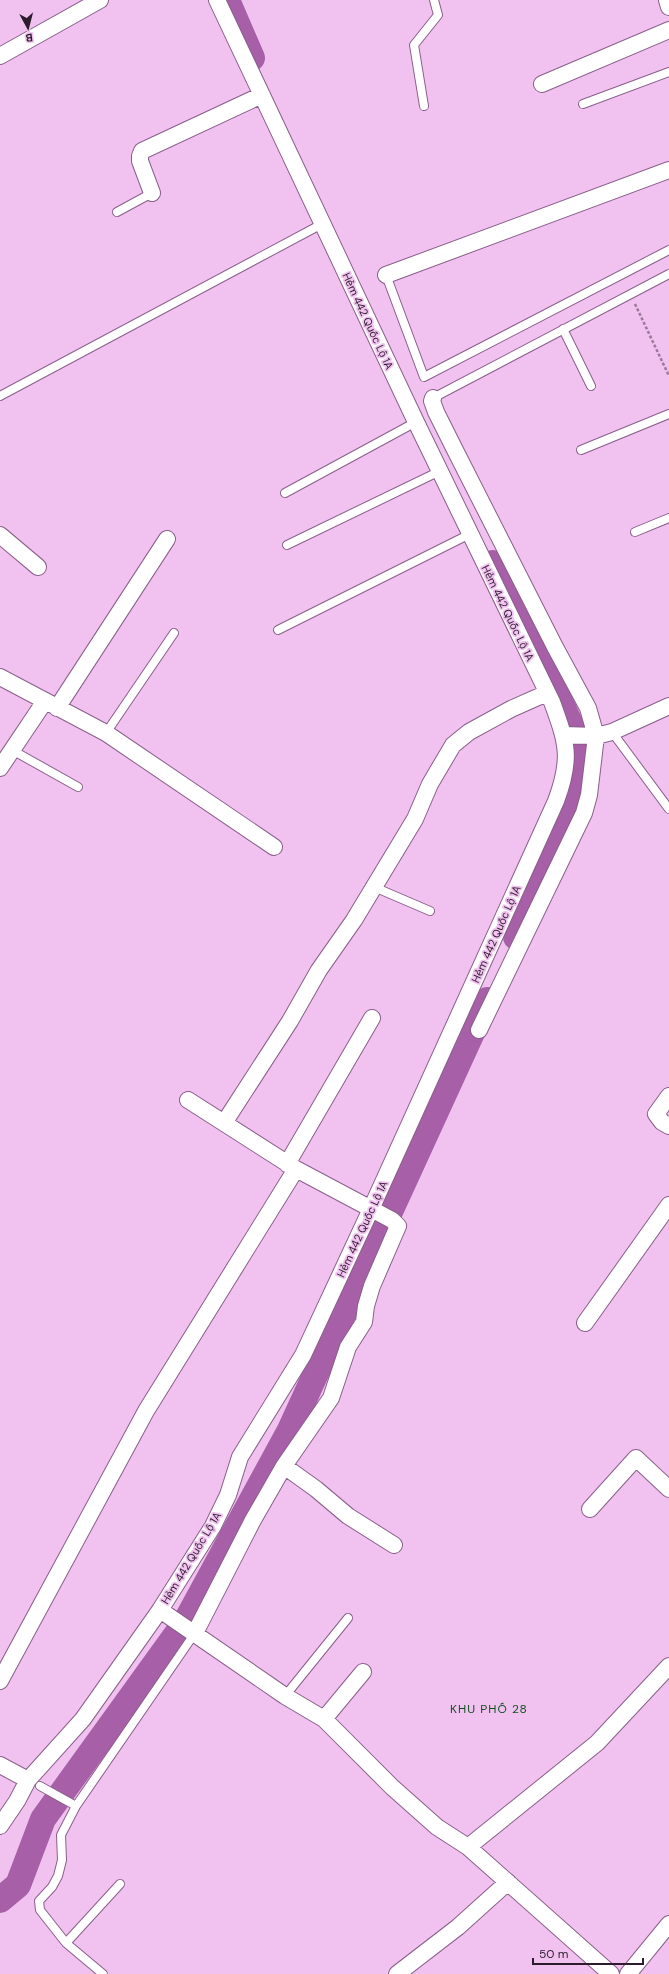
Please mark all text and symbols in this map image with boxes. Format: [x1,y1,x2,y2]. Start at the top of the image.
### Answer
north arrow [8,8,48,48]
text: B [25,31,34,45]
street label: Hẻm 442 Quốc Lộ 1A [339,270,397,372]
street label: Hẻm 442 Quốc Lộ 1A [479,563,537,663]
street label: Hẻm 442 Quốc Lộ 1A [468,883,524,985]
street label: Hẻm 442 Quốc Lộ 1A [333,1178,391,1280]
street label: Hẻm 442 Quốc Lộ 1A [158,1509,224,1607]
district label: KHU PHỐ 28 [450,1701,528,1717]
scale bar [533,1940,643,1966]
text: 50 m [539,1946,568,1962]

